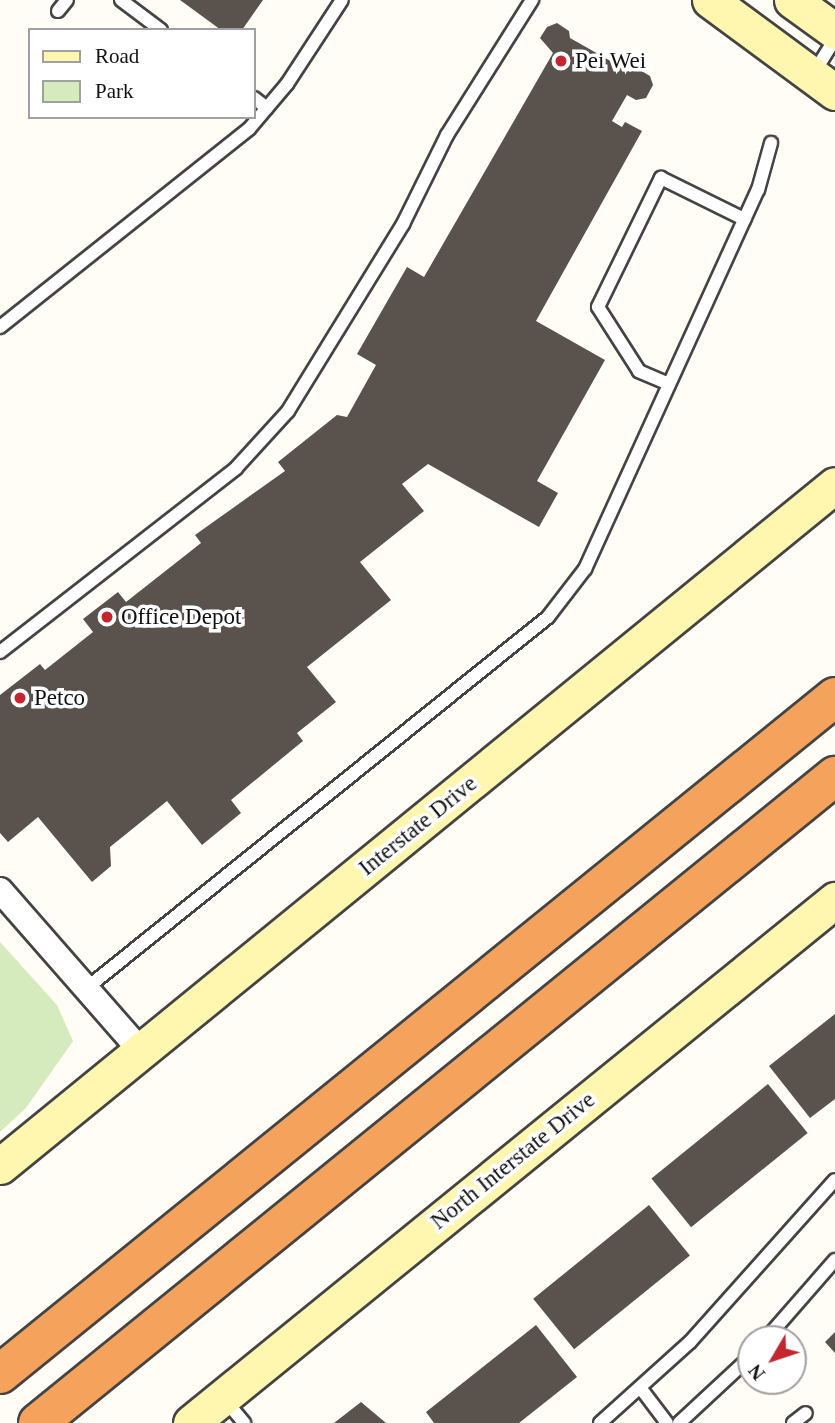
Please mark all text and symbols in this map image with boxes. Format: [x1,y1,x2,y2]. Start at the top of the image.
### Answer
legend [28,28,256,119]
text: Road [95,44,139,68]
place label: Pei Wei [575,47,647,75]
marker: Pei Wei [553,53,569,69]
text: Park [95,79,134,103]
place label: Office Depot [121,603,241,631]
marker: Office Depot [99,609,115,625]
place label: Petco [34,684,85,712]
marker: Petco [12,690,28,706]
street label: Interstate Drive [353,770,483,882]
street label: North Interstate Drive [425,1086,601,1236]
north arrow [737,1325,807,1395]
text: N [744,1360,769,1384]

